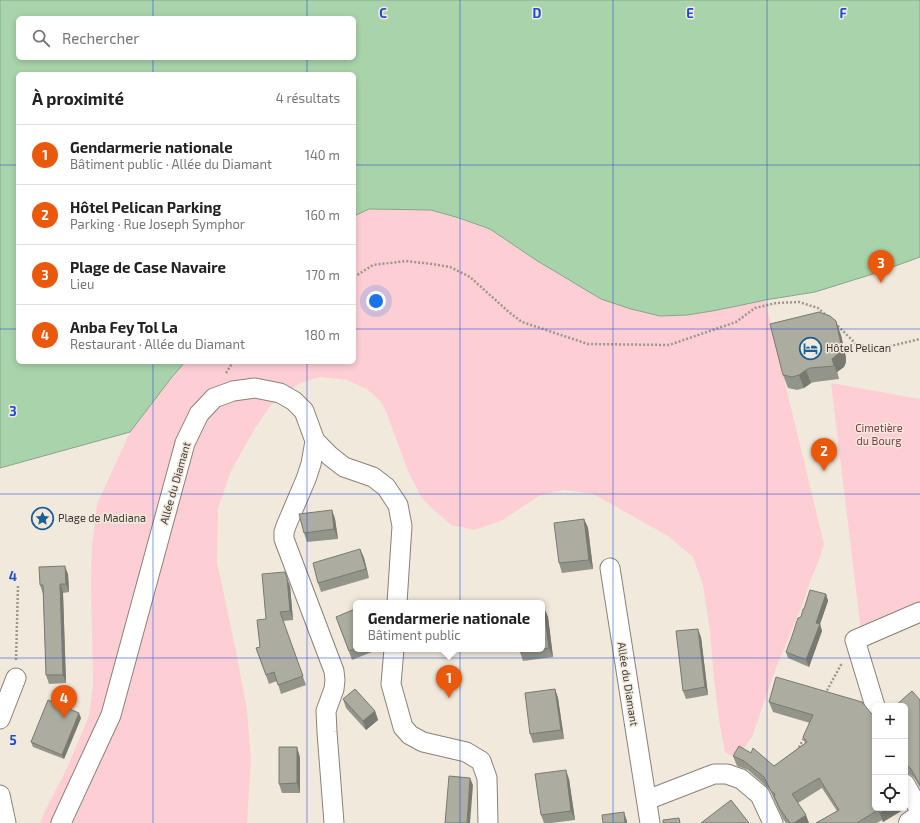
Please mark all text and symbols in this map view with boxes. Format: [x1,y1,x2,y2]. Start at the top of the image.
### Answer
text: C [379,5,387,21]
text: D [533,5,542,21]
text: E [686,5,694,21]
text: F [839,5,847,21]
search box [16,16,356,60]
icon: search [30,27,52,49]
text: Rechercher [62,29,139,47]
text: À proximité [32,88,124,108]
text: 4 résultats [276,90,340,106]
text: Gendarmerie nationale [70,138,233,156]
text: 1 [42,147,48,163]
text: 140 m [305,147,340,163]
text: Bâtiment public · Allée du Diamant [70,156,272,172]
text: Hôtel Pelican Parking [70,198,221,216]
text: 2 [41,207,49,223]
text: 160 m [305,207,340,223]
text: Parking · Rue Joseph Symphor [70,216,245,232]
pin: 3 [868,250,894,283]
text: Plage de Case Navaire [70,258,226,276]
text: 3 [41,267,49,283]
text: 170 m [306,267,340,283]
text: Lieu [70,276,94,292]
your location [366,291,386,311]
text: Anba Fey Tol La [70,318,178,336]
text: 4 [41,327,49,343]
text: 180 m [305,327,340,343]
hotel icon: Hôtel Pelican [797,335,823,361]
text: Restaurant · Allée du Diamant [70,336,245,352]
place label: Hôtel Pelican [826,341,891,354]
text: 3 [9,403,17,419]
park label: Cimetière du Bourg [855,421,903,447]
pin: 2 [811,438,837,471]
street label: Allée du Diamant [157,440,192,526]
place icon: Plage de Madiana [29,505,55,531]
place label: Plage de Madiana [58,511,146,524]
text: 4 [9,568,17,584]
popup [353,600,545,652]
text: Gendarmerie nationale [368,609,530,627]
text: Bâtiment public [368,627,461,643]
street label: Allée du Diamant [615,641,642,727]
pin: 1 [436,665,462,698]
pin: 4 [51,685,77,718]
map controls [872,703,908,811]
button: + [872,703,908,739]
text: 5 [9,732,17,748]
button: − [872,739,908,775]
button: locate [872,775,908,811]

